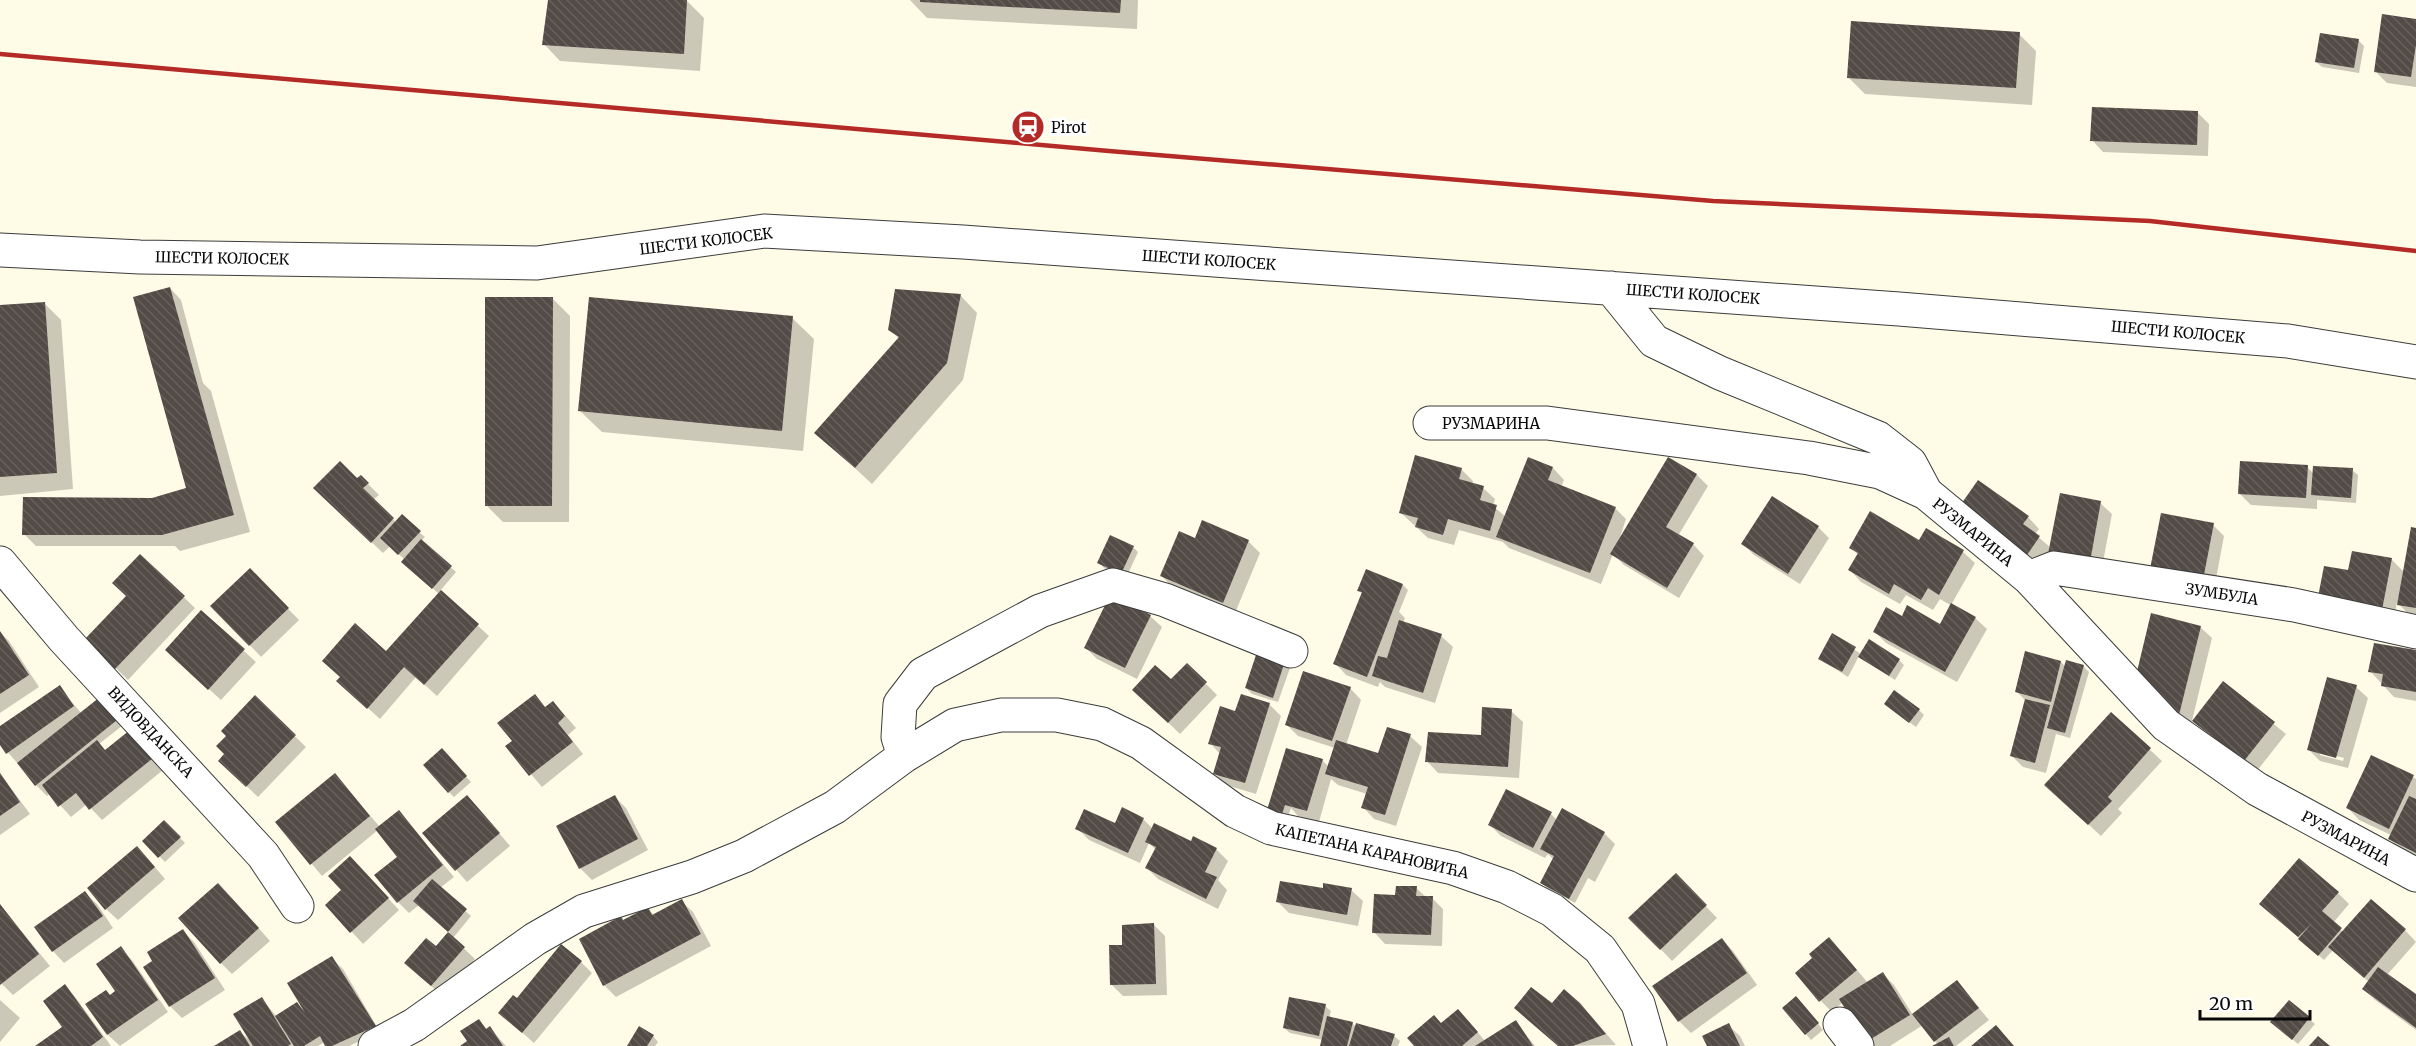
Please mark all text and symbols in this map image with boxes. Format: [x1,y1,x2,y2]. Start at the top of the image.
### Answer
station icon: Pirot [1010,109,1046,145]
place label: Pirot [1051,118,1087,137]
street label: ШЕСТИ КОЛОСЕК [638,223,774,259]
street label: ШЕСТИ КОЛОСЕК [1141,246,1277,274]
street label: ШЕСТИ КОЛОСЕК [155,247,290,269]
street label: ШЕСТИ КОЛОСЕК [1625,280,1761,308]
street label: ШЕСТИ КОЛОСЕК [2110,317,2246,347]
street label: РУЗМАРИНА [1442,414,1540,433]
street label: РУЗМАРИНА [1929,494,2017,570]
street label: ЗУМБУЛА [2184,579,2260,609]
street label: ВИДОВДАНСКА [104,683,198,782]
street label: РУЗМАРИНА [2298,807,2394,870]
street label: КАПЕТАНА КАРАНОВИЋА [1273,819,1471,883]
scale bar [2200,983,2310,1021]
text: 20 m [2209,992,2253,1015]

